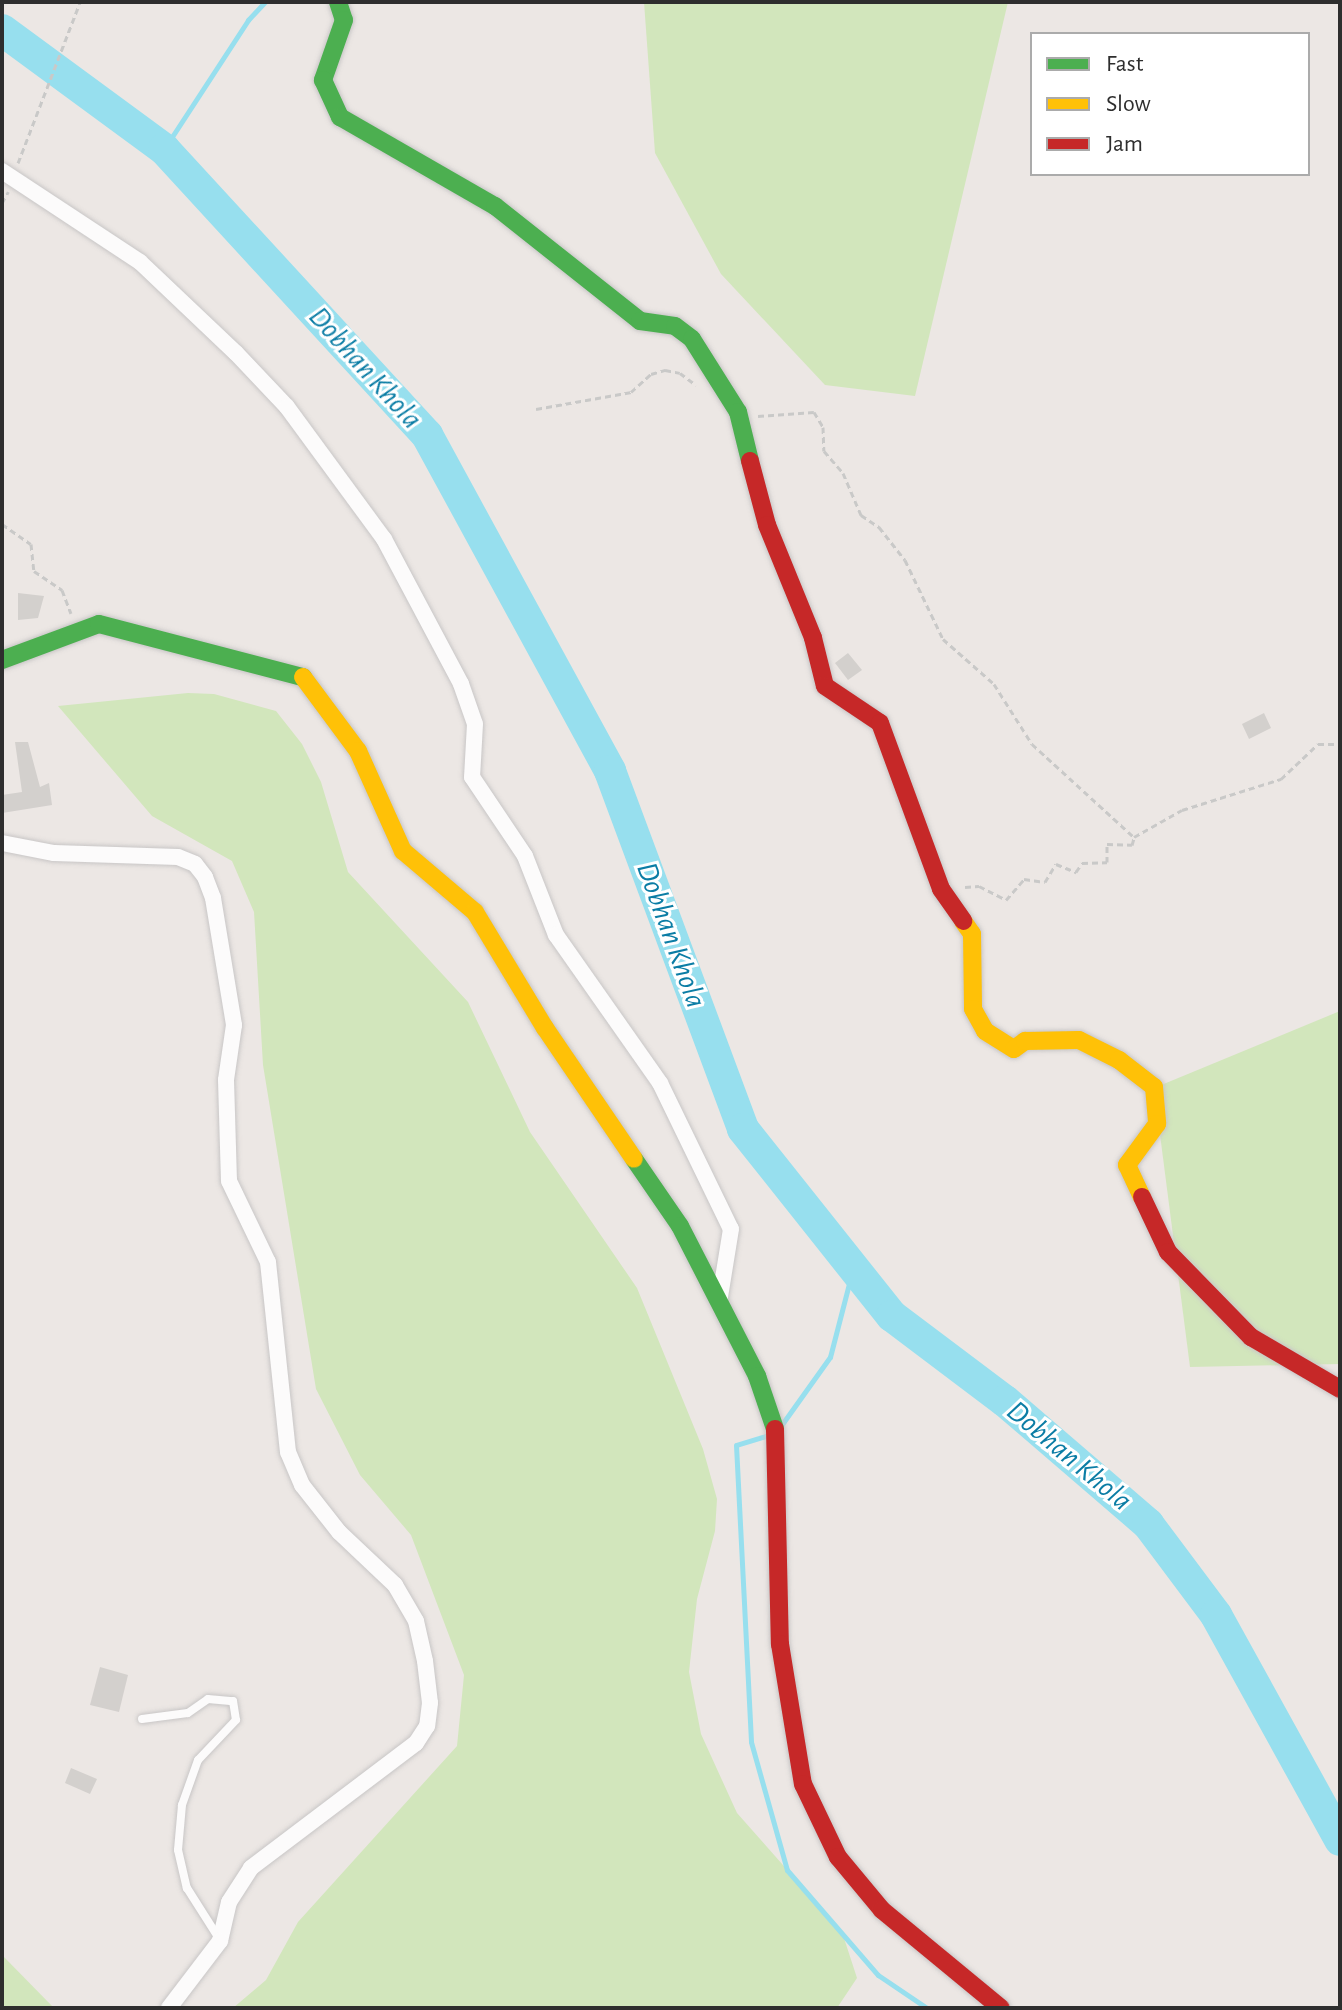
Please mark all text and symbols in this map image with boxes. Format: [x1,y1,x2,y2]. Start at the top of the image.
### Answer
legend [1030,32,1310,176]
text: Fast [1106,52,1143,76]
text: Slow [1106,92,1151,116]
text: Jam [1106,132,1143,156]
water label: Dobhan Khola [301,299,429,437]
water label: Dobhan Khola [628,857,714,1013]
water label: Dobhan Khola [999,1393,1139,1519]

